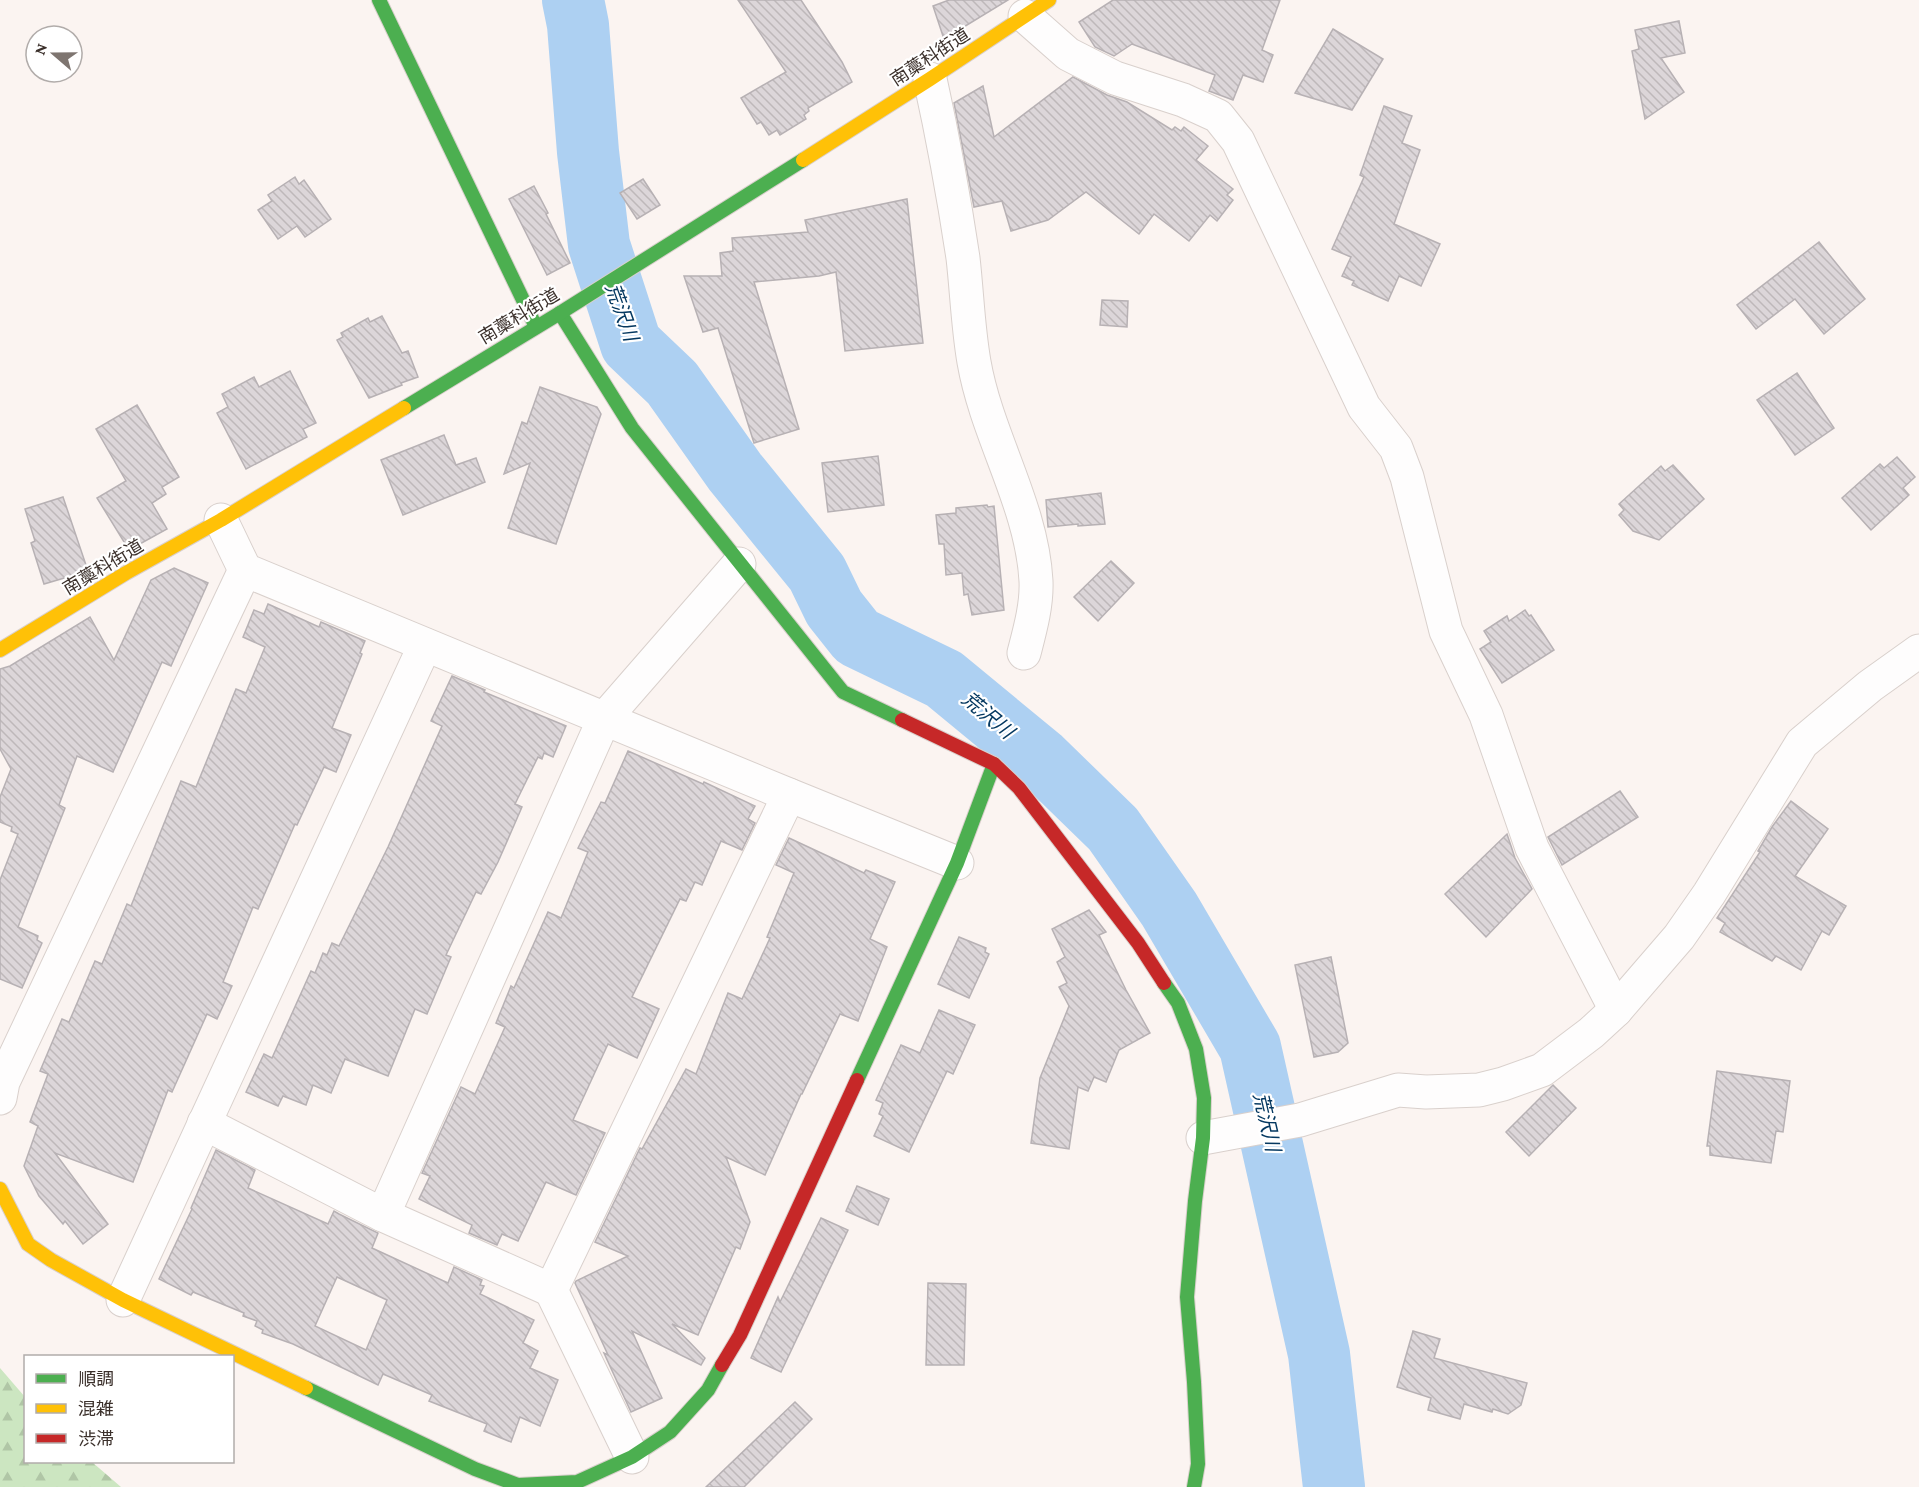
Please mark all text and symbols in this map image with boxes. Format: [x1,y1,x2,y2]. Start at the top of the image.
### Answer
north arrow [24,24,84,84]
street label: 南藁科街道 [887,24,973,90]
text: N [31,41,50,57]
water label: 荒沢川 [601,280,643,346]
street label: 南藁科街道 [475,284,563,348]
street label: 南藁科街道 [59,535,147,599]
water label: 荒沢川 [958,687,1020,744]
water label: 荒沢川 [1250,1090,1285,1156]
legend [24,1355,234,1463]
text: 順調 [78,1369,114,1389]
text: 混雑 [78,1399,114,1419]
text: 渋滞 [78,1429,114,1449]

